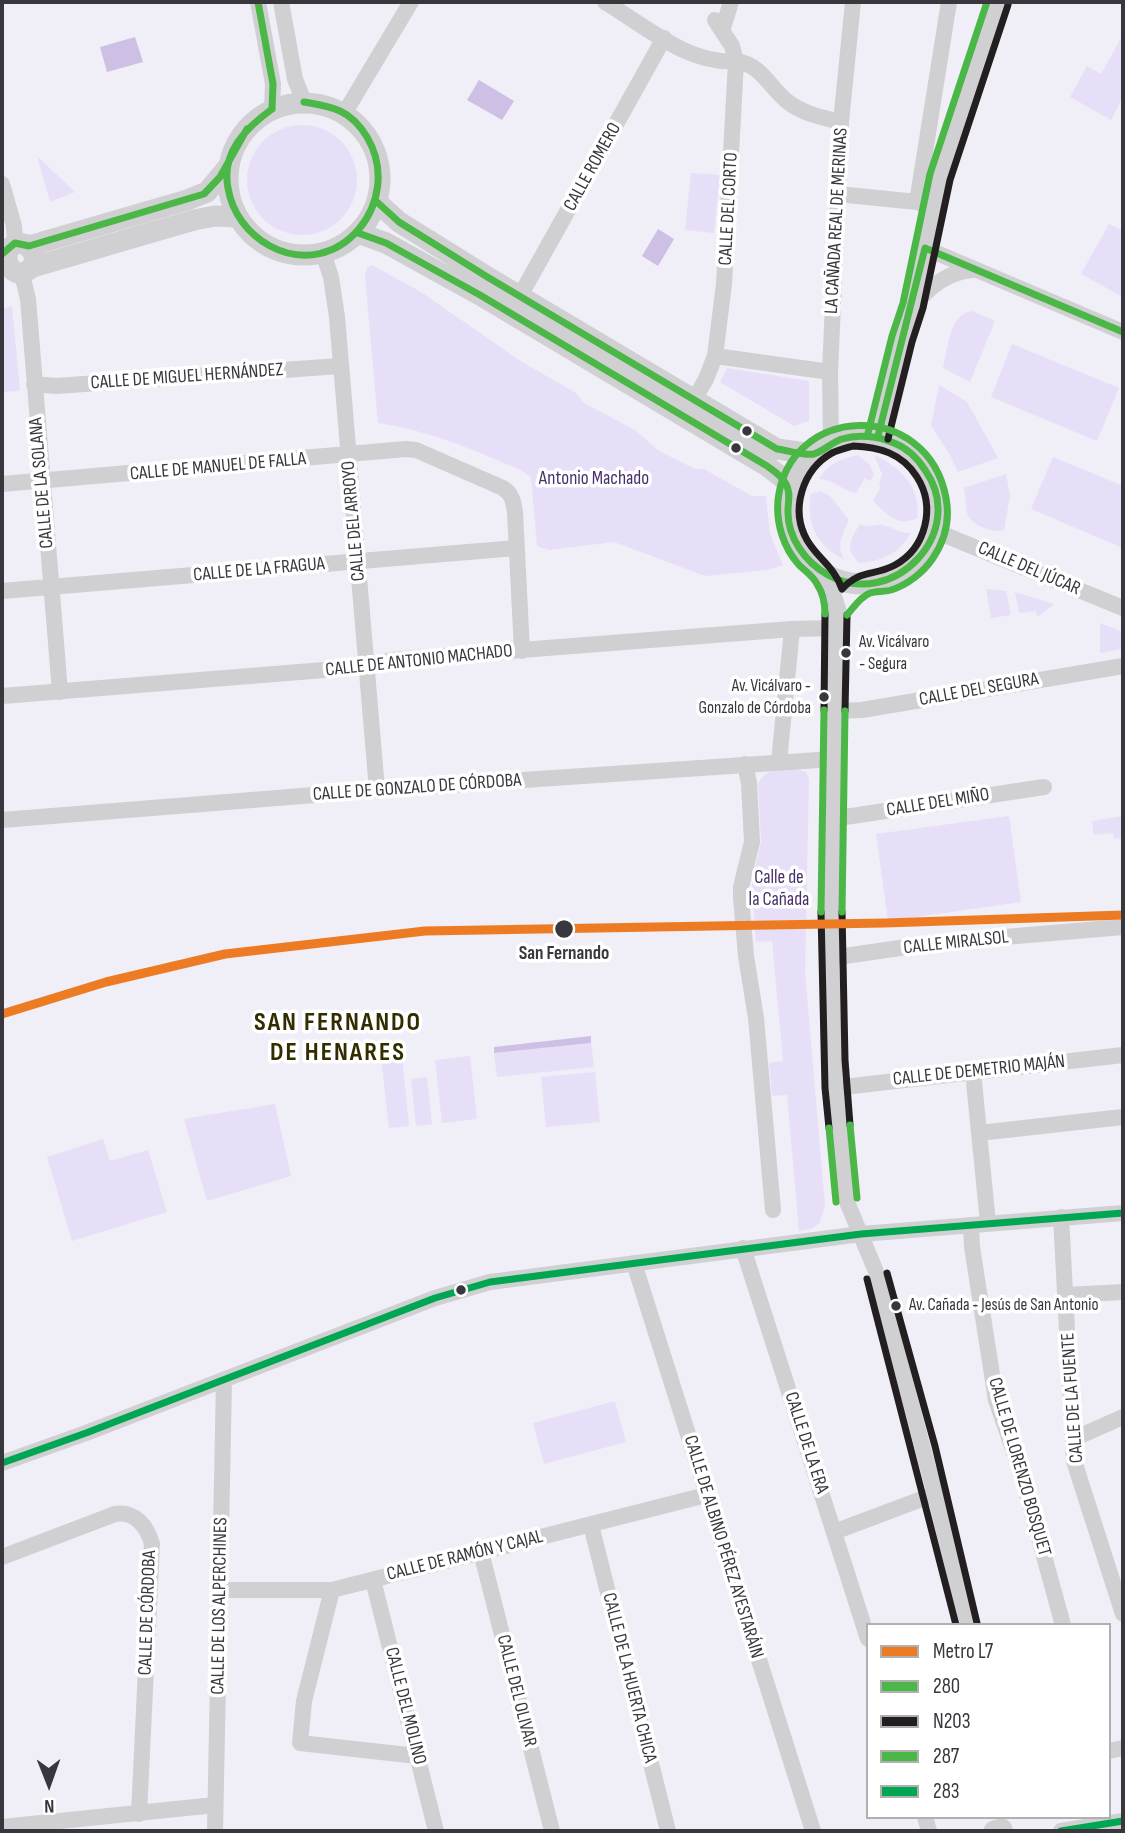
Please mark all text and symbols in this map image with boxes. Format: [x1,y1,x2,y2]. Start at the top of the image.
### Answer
street label: CALLE ROMERO [559,119,627,215]
street label: LA CAÑADA REAL DE MERINAS [821,127,853,315]
street label: CALLE DEL CORTO [715,152,743,266]
street label: CALLE DE MIGUEL HERNÁNDEZ [90,359,284,395]
street label: CALLE DE LA SOLANA [25,417,59,549]
unlabelled marker [740,424,754,438]
unlabelled marker [729,441,743,455]
street label: CALLE DE MANUEL DE FALLA [129,448,307,486]
street label: CALLE DEL ARROYO [337,460,371,582]
park label: Antonio Machado [539,468,649,490]
street label: CALLE DEL JÚCAR [974,537,1084,601]
street label: CALLE DE LA FRAGUA [192,553,326,587]
place label: Av. Vicálvaro - Segura [859,633,929,673]
street label: CALLE DE ANTONIO MACHADO [324,640,514,682]
marker: Av. Vicálvaro - Segura [839,646,853,660]
street label: CALLE DEL SEGURA [917,668,1041,712]
place label: Av. Vicálvaro - Gonzalo de Córdoba [698,677,811,717]
marker: Av. Vicálvaro - Gonzalo de Córdoba [817,690,831,704]
street label: CALLE DE GONZALO DE CÓRDOBA [312,769,522,807]
street label: CALLE DEL MIÑO [885,784,991,822]
park label: Calle de la Cañada [749,867,809,911]
marker: San Fernando [553,918,575,940]
street label: CALLE MIRALSOL [902,926,1010,960]
place label: San Fernando [519,943,609,965]
district label: SAN FERNANDO DE HENARES [255,1007,421,1068]
street label: CALLE DE DEMETRIO MAJÁN [892,1051,1066,1091]
unlabelled marker [454,1283,468,1297]
place label: Av. Cañada - Jesús de San Antonio [909,1296,1099,1316]
marker: Av. Cañada - Jesús de San Antonio [889,1299,903,1313]
street label: CALLE DE LA FUENTE [1057,1332,1089,1464]
street label: CALLE DE LORENZO BOSQUET [983,1375,1055,1559]
street label: CALLE DE LA ERA [779,1389,833,1497]
street label: CALLE DE ALBINO PÉREZ AYESTARÁIN [678,1433,768,1661]
street label: CALLE DE LOS ALPERCHINES [207,1517,233,1695]
street label: CALLE DE RAMÓN Y CAJAL [385,1526,545,1586]
street label: CALLE DE CÓRDOBA [134,1550,162,1676]
street label: CALLE DE LA HUERTA CHICA [597,1591,661,1765]
legend [866,1623,1111,1819]
street label: CALLE DEL OLIVAR [491,1633,541,1749]
text: Metro L7 [933,1639,993,1664]
street label: CALLE DEL MOLINO [379,1645,431,1767]
text: 280 [933,1674,960,1699]
text: N203 [933,1709,971,1734]
text: 287 [933,1744,959,1769]
north arrow [14,1749,84,1819]
text: 283 [933,1779,960,1804]
text: N [44,1794,55,1817]

